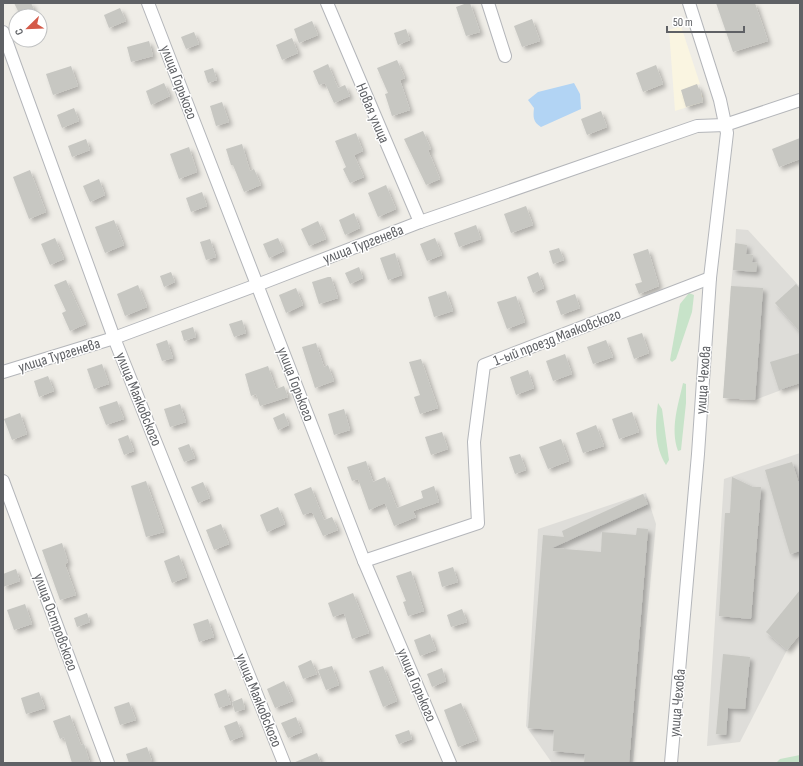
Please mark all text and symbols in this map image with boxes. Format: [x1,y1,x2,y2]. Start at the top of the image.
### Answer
north arrow [8,8,48,48]
scale bar [667,8,744,34]
text: 50 m [673,15,693,30]
text: С [12,26,26,37]
street label: улица Горького [156,42,201,122]
street label: Новая улица [351,80,394,146]
street label: улица Тургенева [320,220,406,269]
street label: 1-ый проезд Маяковского [491,304,624,371]
street label: улица Тургенева [16,334,103,377]
street label: улица Горького [273,344,318,424]
street label: улица Чехова [692,345,715,415]
street label: улица Маяковского [111,349,166,449]
street label: улица Островского [29,571,82,674]
street label: улица Горького [393,646,441,725]
street label: улица Маяковского [231,650,286,750]
street label: улица Чехова [665,668,690,738]

